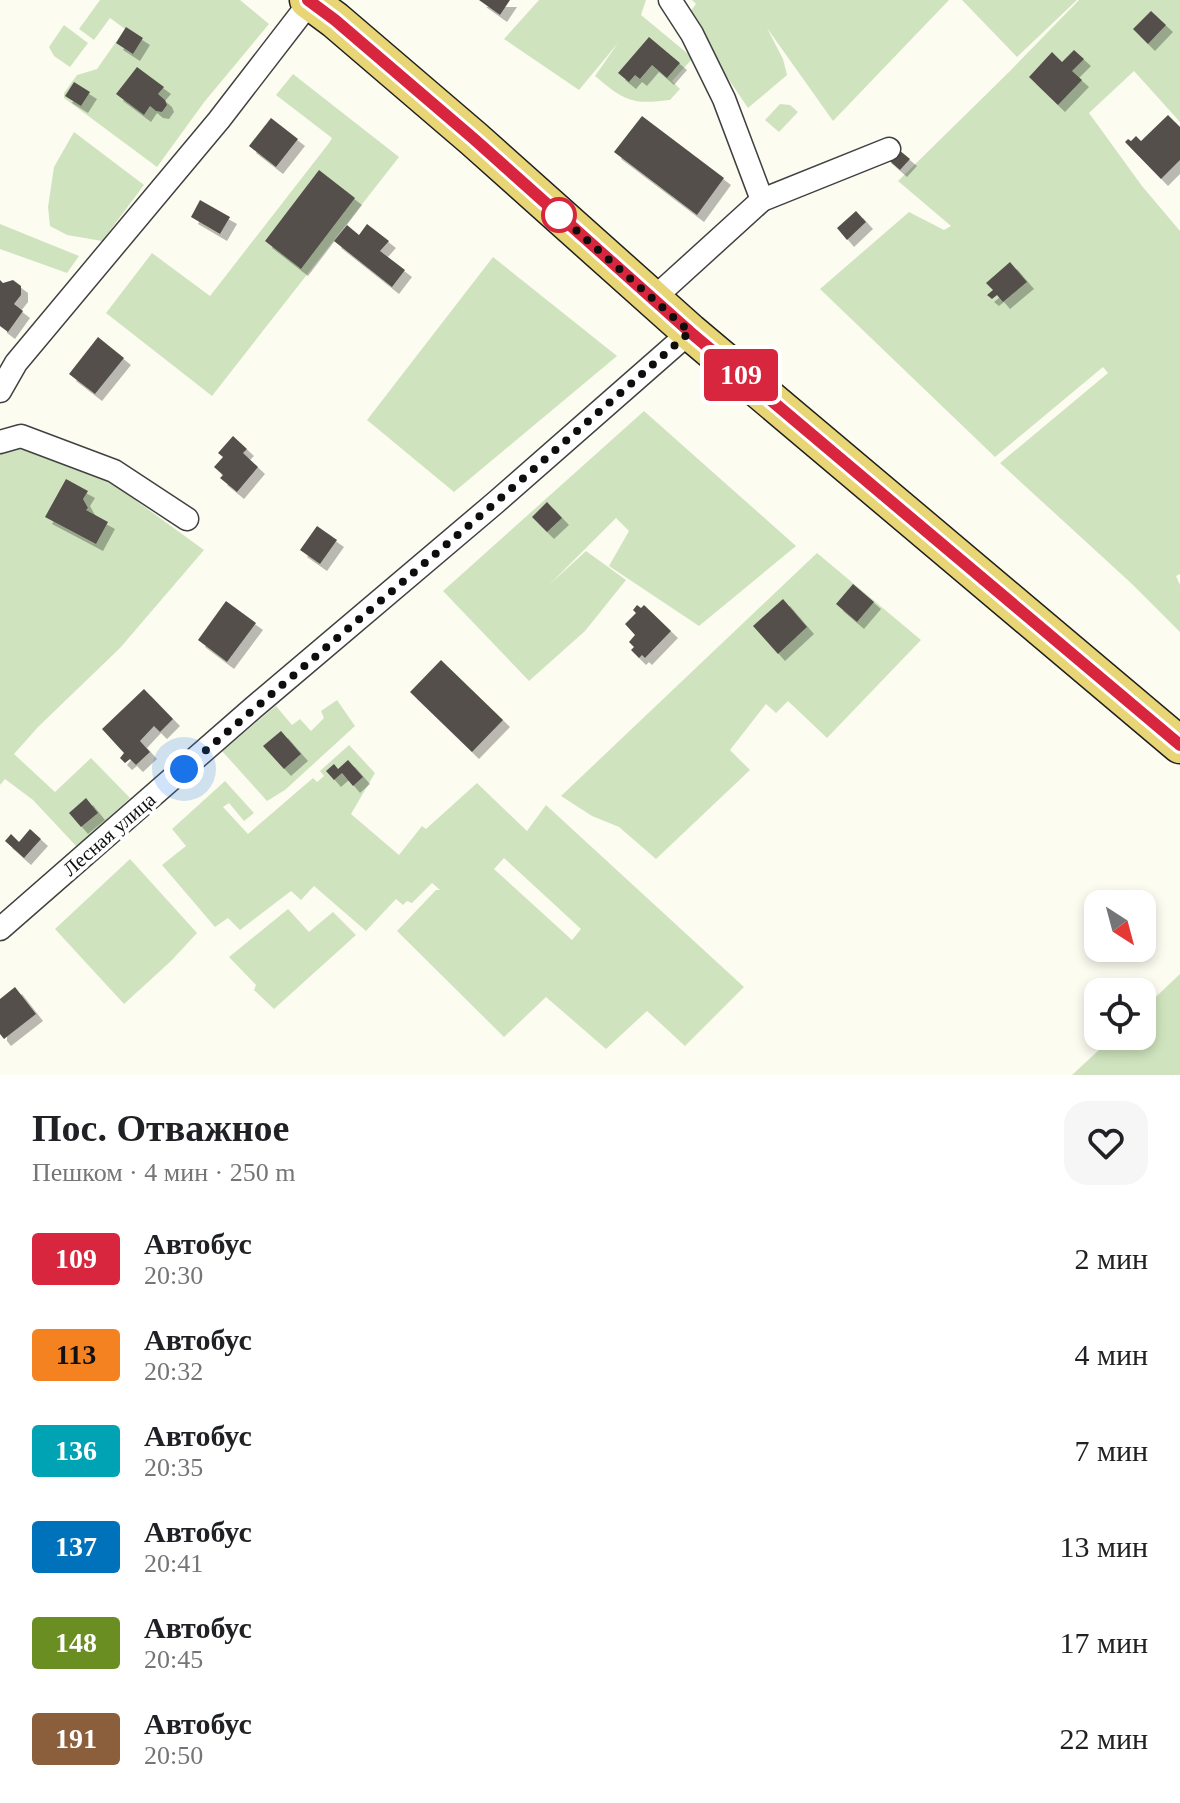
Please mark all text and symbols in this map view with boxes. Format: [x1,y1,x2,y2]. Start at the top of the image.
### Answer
unlabelled marker [542,198,576,232]
line badge: 109 [695,349,787,401]
text: 109 [720,359,762,390]
your location [164,749,204,789]
street label: Лесная улица [58,788,160,881]
north arrow [1084,890,1156,962]
map controls [1084,890,1156,1050]
button: locate [1084,978,1156,1050]
button: heart [1064,1101,1148,1185]
text: Пос. Отважное [32,1107,289,1149]
text: Пешком · 4 мин · 250 m [32,1158,295,1187]
text: Автобус [144,1227,252,1260]
text: 2 мин [1074,1242,1148,1275]
text: 109 [55,1243,97,1274]
text: 20:30 [144,1261,203,1290]
text: Автобус [144,1323,252,1356]
text: 4 мин [1074,1338,1148,1371]
text: 113 [56,1339,96,1370]
text: 20:32 [144,1357,203,1386]
text: Автобус [144,1419,252,1452]
text: 7 мин [1074,1434,1148,1467]
text: 136 [55,1435,97,1466]
text: 20:35 [144,1453,203,1482]
text: Автобус [144,1515,252,1548]
text: 13 мин [1059,1530,1148,1563]
text: 137 [55,1531,97,1562]
text: 20:41 [144,1549,203,1578]
text: Автобус [144,1611,252,1644]
text: 17 мин [1059,1626,1148,1659]
text: 148 [55,1627,97,1658]
text: 20:45 [144,1645,203,1674]
text: Автобус [144,1707,252,1740]
text: 22 мин [1059,1722,1148,1755]
text: 191 [55,1723,97,1754]
text: 20:50 [144,1741,203,1770]

